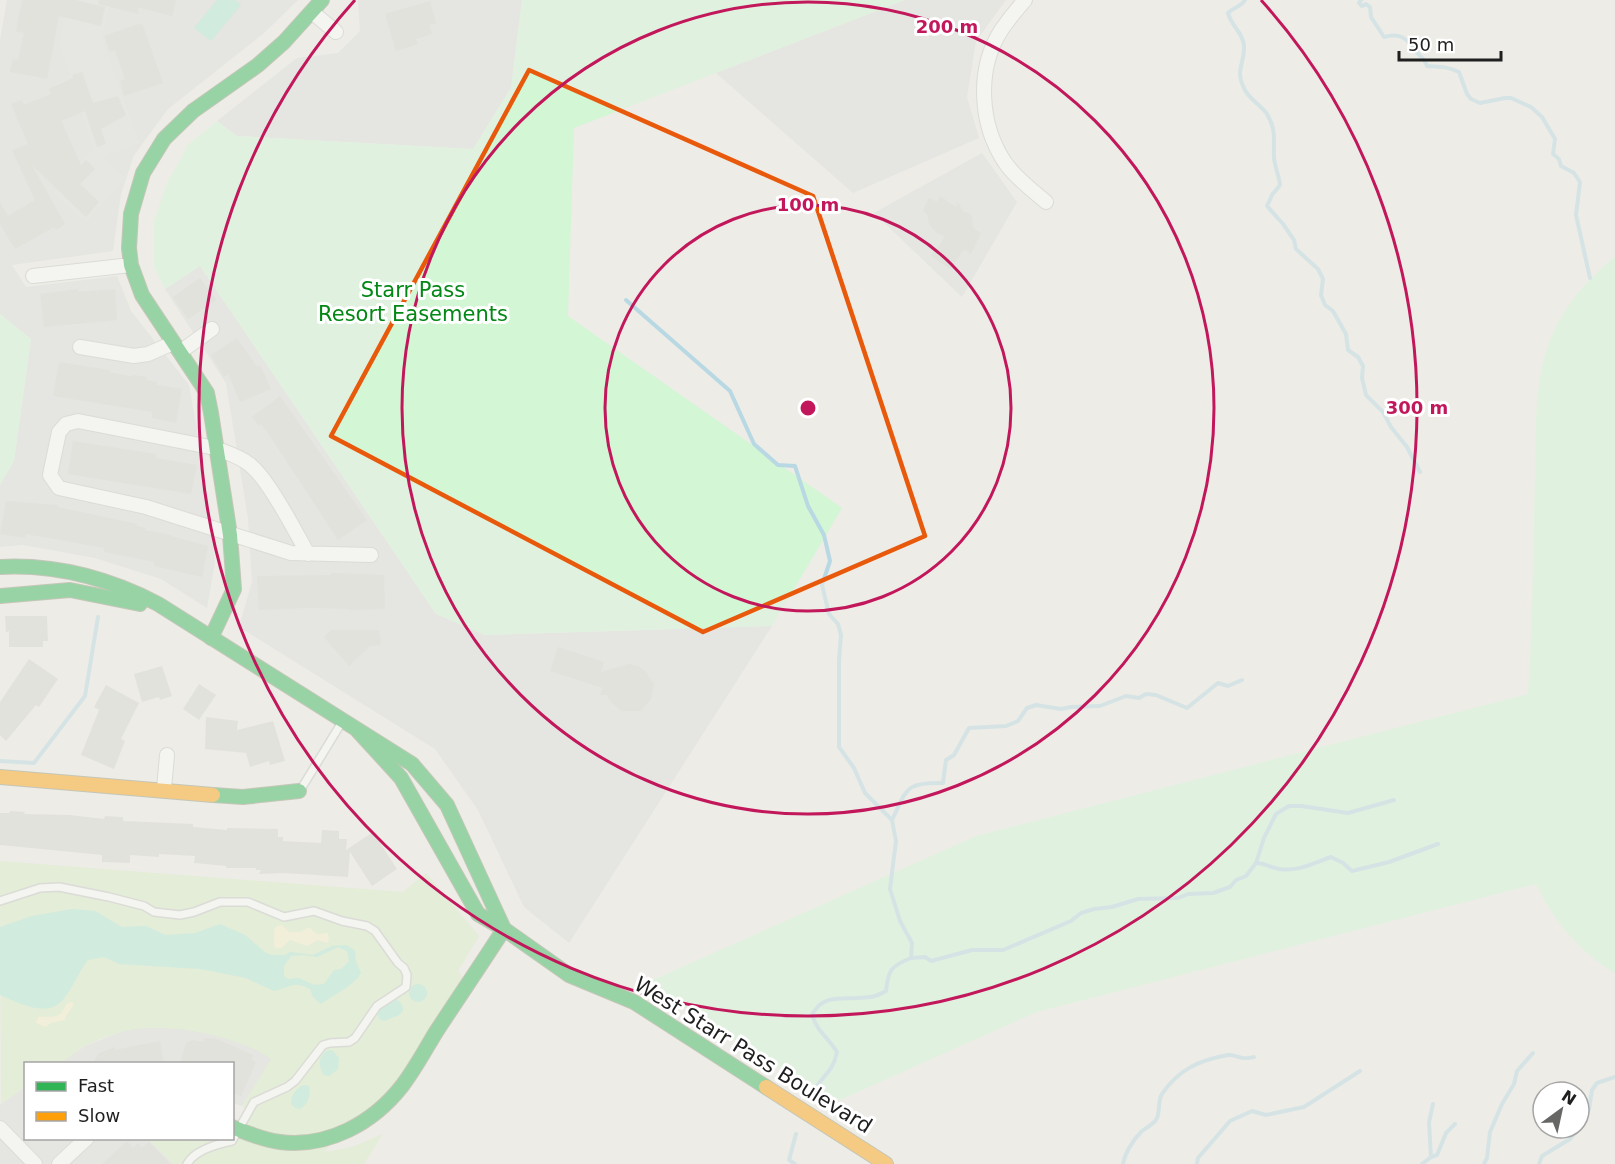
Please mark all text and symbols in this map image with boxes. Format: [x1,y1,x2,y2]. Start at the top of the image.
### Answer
text: 200 m [916,16,978,37]
scale bar [1399,24,1501,62]
text: 50 m [1408,34,1454,55]
text: 100 m [777,194,839,215]
park label: Starr Pass Resort Easements [318,278,508,326]
text: 300 m [1386,397,1448,418]
centre of rings [798,398,818,418]
street label: West Starr Pass Boulevard [630,972,876,1138]
legend [24,1062,234,1140]
text: Fast [78,1075,114,1096]
north arrow [1531,1080,1591,1140]
text: N [1558,1086,1580,1109]
text: Slow [78,1105,120,1126]

